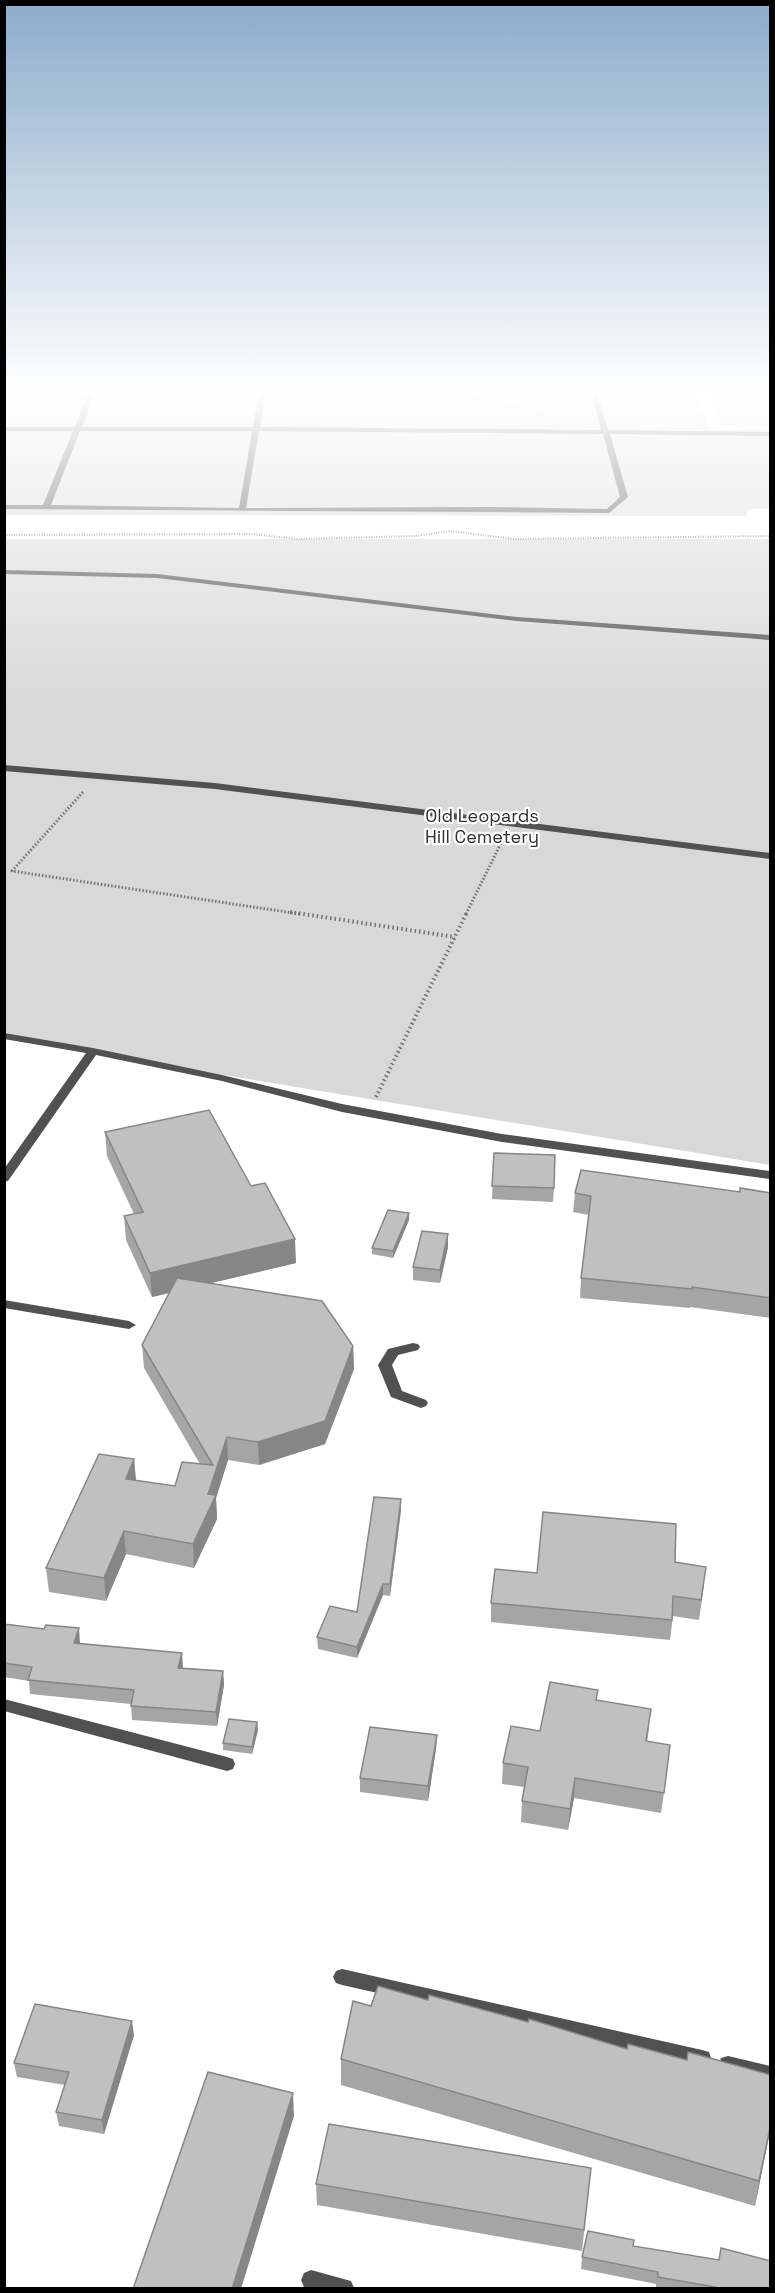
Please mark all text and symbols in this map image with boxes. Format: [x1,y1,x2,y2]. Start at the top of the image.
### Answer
park label: Old Leopards Hill Cemetery [425,804,539,848]

